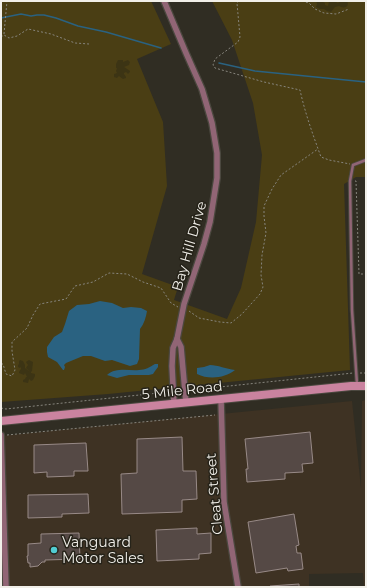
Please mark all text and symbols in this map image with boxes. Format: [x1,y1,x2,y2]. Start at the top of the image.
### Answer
street label: Bay Hill Drive [168,199,210,293]
street label: 5 Mile Road [141,377,223,403]
street label: Cleat Street [201,452,227,536]
place label: Vanguard Motor Sales [62,533,144,567]
marker: Vanguard Motor Sales [49,545,59,555]

